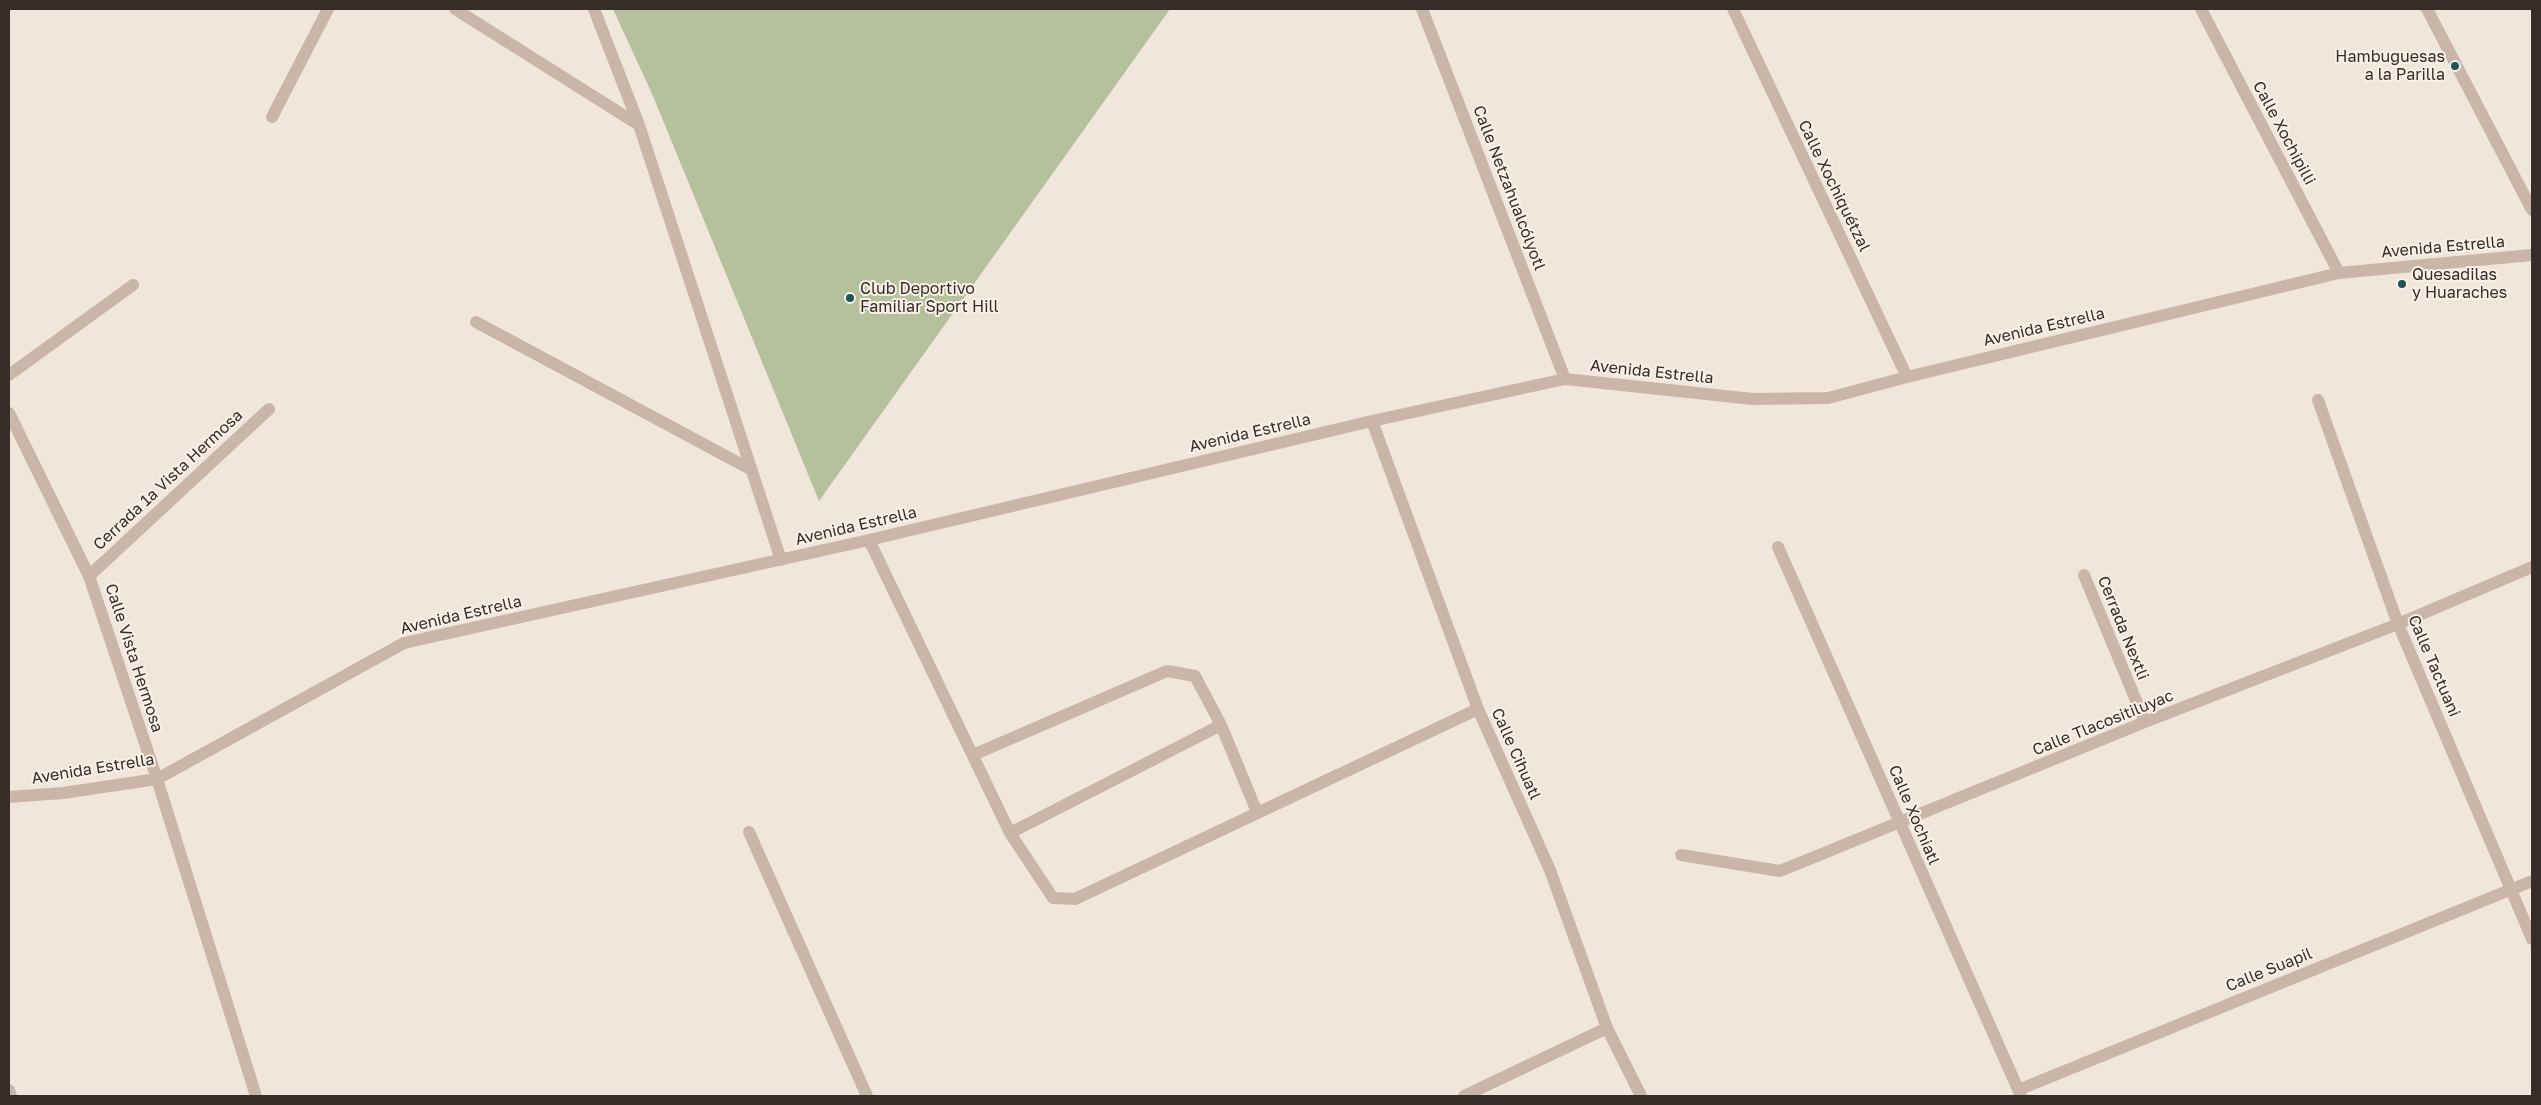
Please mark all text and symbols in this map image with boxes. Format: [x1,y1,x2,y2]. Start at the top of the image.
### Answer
place label: Hambuguesas a la Parilla [2335,47,2445,85]
marker: Hambuguesas a la Parilla [2449,60,2461,72]
street label: Calle Xochipilli [2249,78,2319,188]
street label: Calle Netzahualcólyotl [1469,103,1549,273]
street label: Calle Xochiquétzal [1794,117,1874,255]
street label: Avenida Estrella [2380,232,2506,262]
place label: Quesadilas y Huaraches [2412,265,2507,303]
marker: Quesadilas y Huaraches [2396,278,2408,290]
place label: Club Deportivo Familiar Sport Hill [860,279,999,317]
marker: Club Deportivo Familiar Sport Hill [844,292,856,304]
street label: Avenida Estrella [1981,304,2107,350]
street label: Avenida Estrella [1589,356,1715,388]
street label: Cerrada 1ª Vista Hermosa [89,406,247,554]
street label: Avenida Estrella [1187,410,1313,456]
street label: Avenida Estrella [793,503,919,549]
street label: Cerrada Nextli [2093,573,2153,683]
street label: Calle Vista Hermosa [101,581,167,735]
street label: Avenida Estrella [398,592,524,638]
street label: Calle Tactuani [2404,612,2464,720]
street label: Calle Tlacositiluyac [2030,686,2176,760]
street label: Calle Cihuatl [1487,705,1545,803]
street label: Avenida Estrella [30,750,156,788]
street label: Calle Xochiatl [1884,762,1944,868]
street label: Calle Suapil [2223,944,2315,996]

